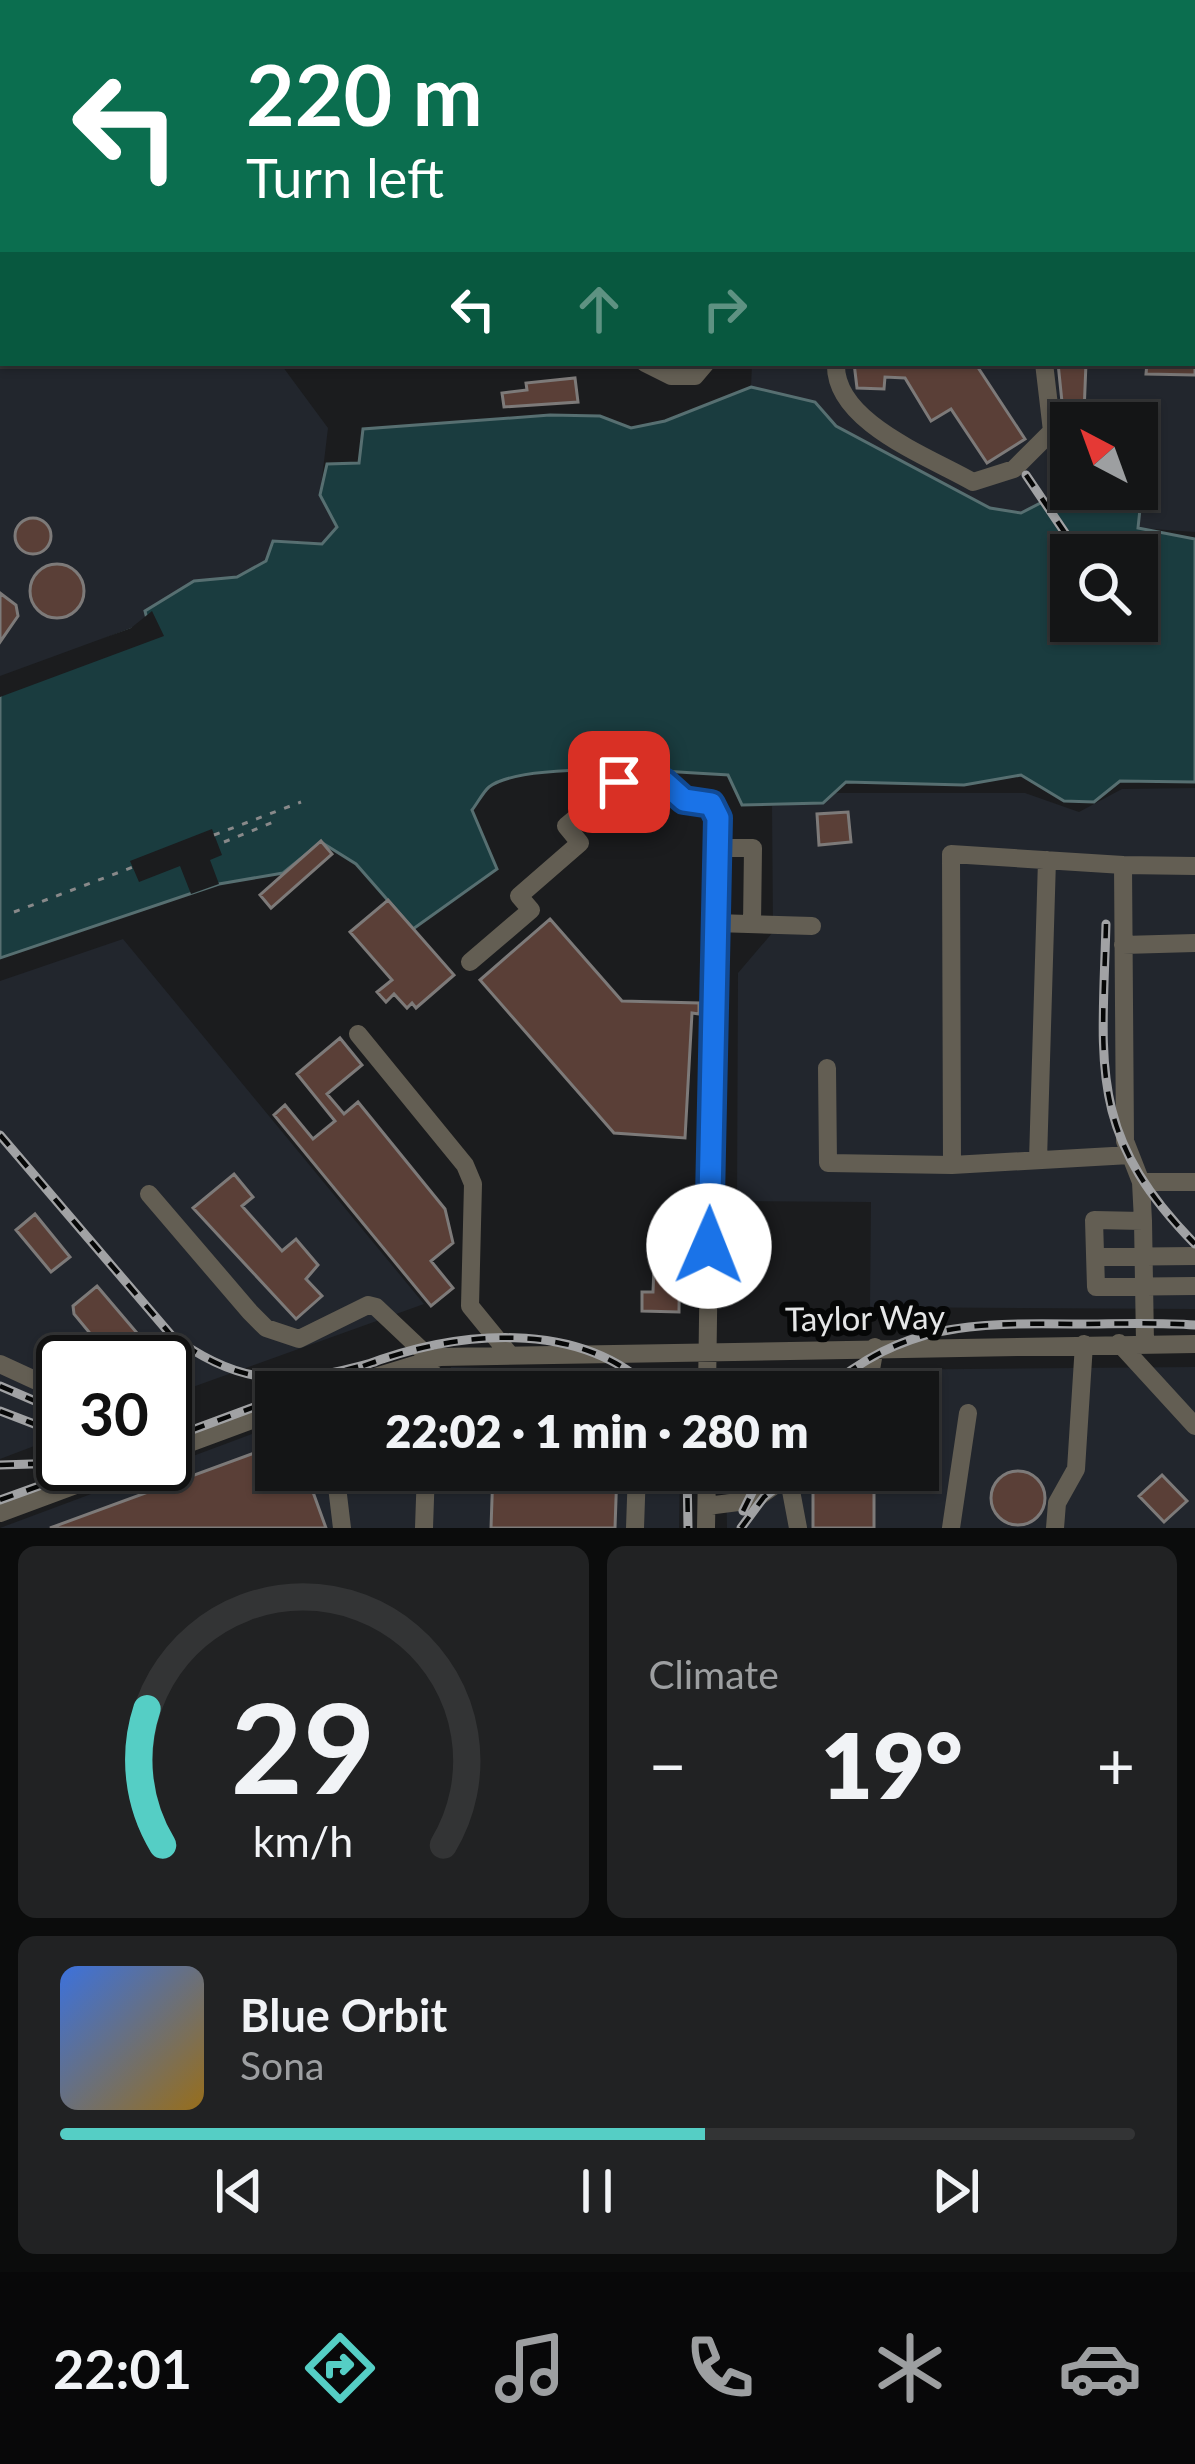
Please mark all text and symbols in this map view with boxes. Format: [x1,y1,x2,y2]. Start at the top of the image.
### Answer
text: 220 m [246,43,483,144]
icon: left [48,48,204,204]
text: Turn left [246,145,444,210]
icon: left [440,276,506,342]
icon: ahead [566,276,632,342]
icon: right [692,276,758,342]
north arrow [1050,402,1158,510]
map controls [1050,402,1158,642]
button: search [1050,534,1158,642]
pin [568,731,670,833]
icon: arrive [586,749,652,815]
position arrow [646,1183,772,1309]
street label: Taylor Way [785,1296,945,1338]
speed limit sign: 30 [36,1335,192,1491]
text: 22:02 · 1 min · 280 m [385,1404,809,1458]
text: Climate [649,1651,779,1697]
text: 29 [231,1671,376,1821]
text: 19° [821,1710,963,1818]
text: − [649,1725,687,1804]
text: + [1097,1725,1135,1804]
text: km/h [253,1815,353,1866]
text: Blue Orbit [240,1988,447,2042]
text: Sona [240,2042,324,2088]
icon: previous [206,2158,272,2224]
icon: pause [564,2158,630,2224]
icon: next [923,2158,989,2224]
icon: directions [298,2326,382,2410]
icon: music [488,2326,572,2410]
icon: phone [678,2326,762,2410]
icon: climate [868,2326,952,2410]
icon: car [1058,2326,1142,2410]
text: 22:01 [53,2336,192,2401]

